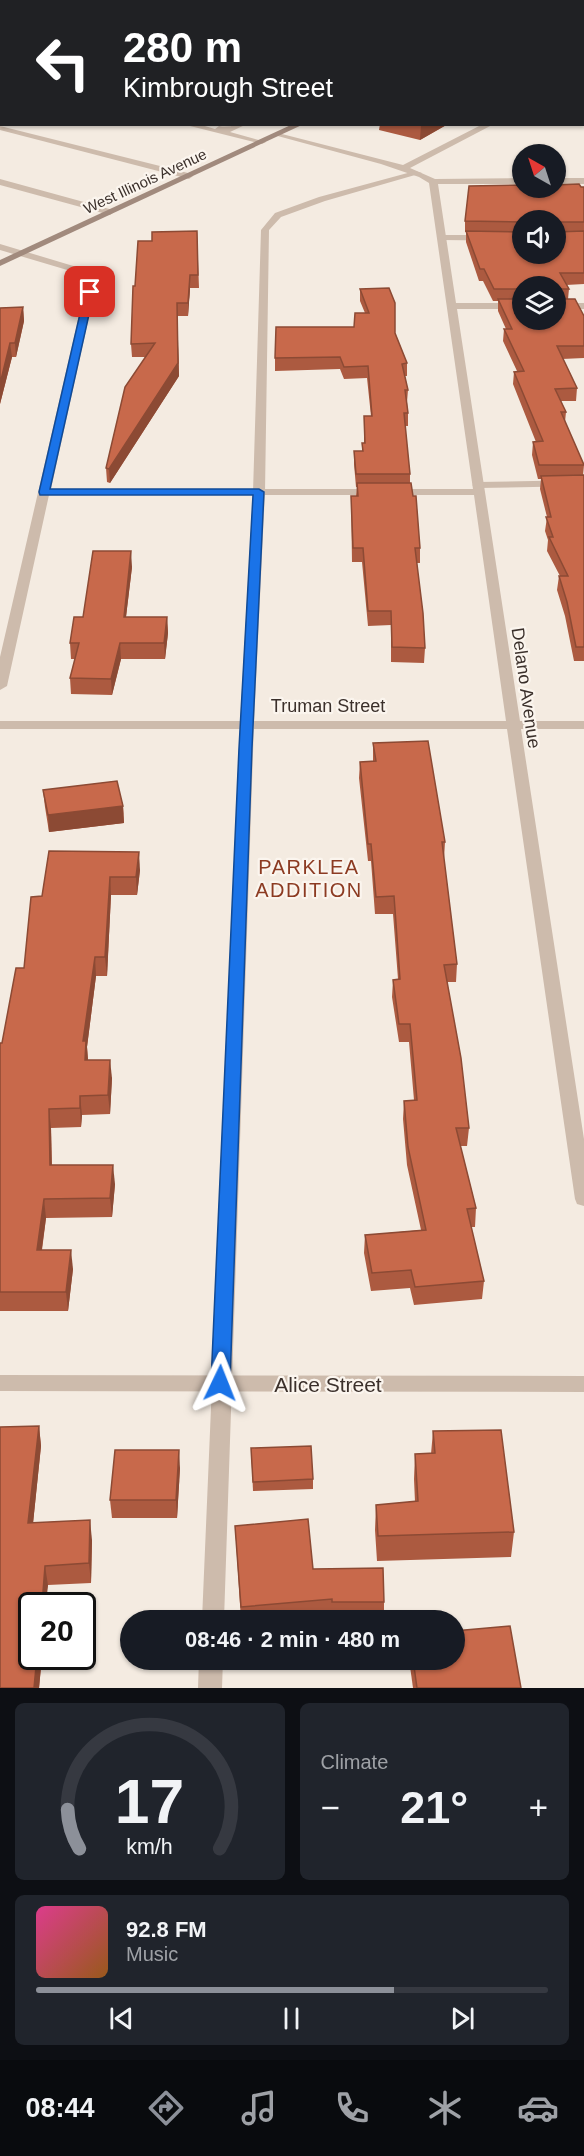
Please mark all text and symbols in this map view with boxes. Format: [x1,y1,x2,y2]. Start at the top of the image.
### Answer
icon: left [24,24,102,102]
text: 280 m [123,24,242,71]
text: Kimbrough Street [123,73,333,103]
north arrow [512,144,566,198]
map controls [512,144,566,330]
street label: West Illinois Avenue [81,145,209,217]
button: sound [512,210,566,264]
pin [64,266,115,317]
icon: arrive [73,275,106,308]
button: layers [512,276,566,330]
street label: Delano Avenue [508,626,544,750]
street label: Truman Street [271,696,385,716]
district label: PARKLEA ADDITION [255,856,363,901]
position arrow [188,1351,252,1415]
street label: Alice Street [274,1373,382,1396]
speed limit sign: 20 [18,1592,96,1670]
text: 08:46 · 2 min · 480 m [185,1627,400,1652]
text: Climate [321,1751,388,1773]
text: 17 [115,1767,184,1836]
text: 21° [400,1782,468,1833]
text: − [321,1789,340,1826]
text: + [529,1789,548,1826]
text: km/h [127,1835,173,1859]
text: 92.8 FM [126,1917,207,1942]
text: Music [126,1943,178,1965]
icon: previous [105,2002,138,2035]
icon: pause [275,2002,308,2035]
icon: next [446,2002,479,2035]
icon: directions [145,2087,187,2129]
icon: music [238,2087,280,2129]
icon: phone [331,2087,373,2129]
icon: climate [424,2087,466,2129]
icon: car [517,2087,559,2129]
text: 08:44 [25,2093,94,2123]

